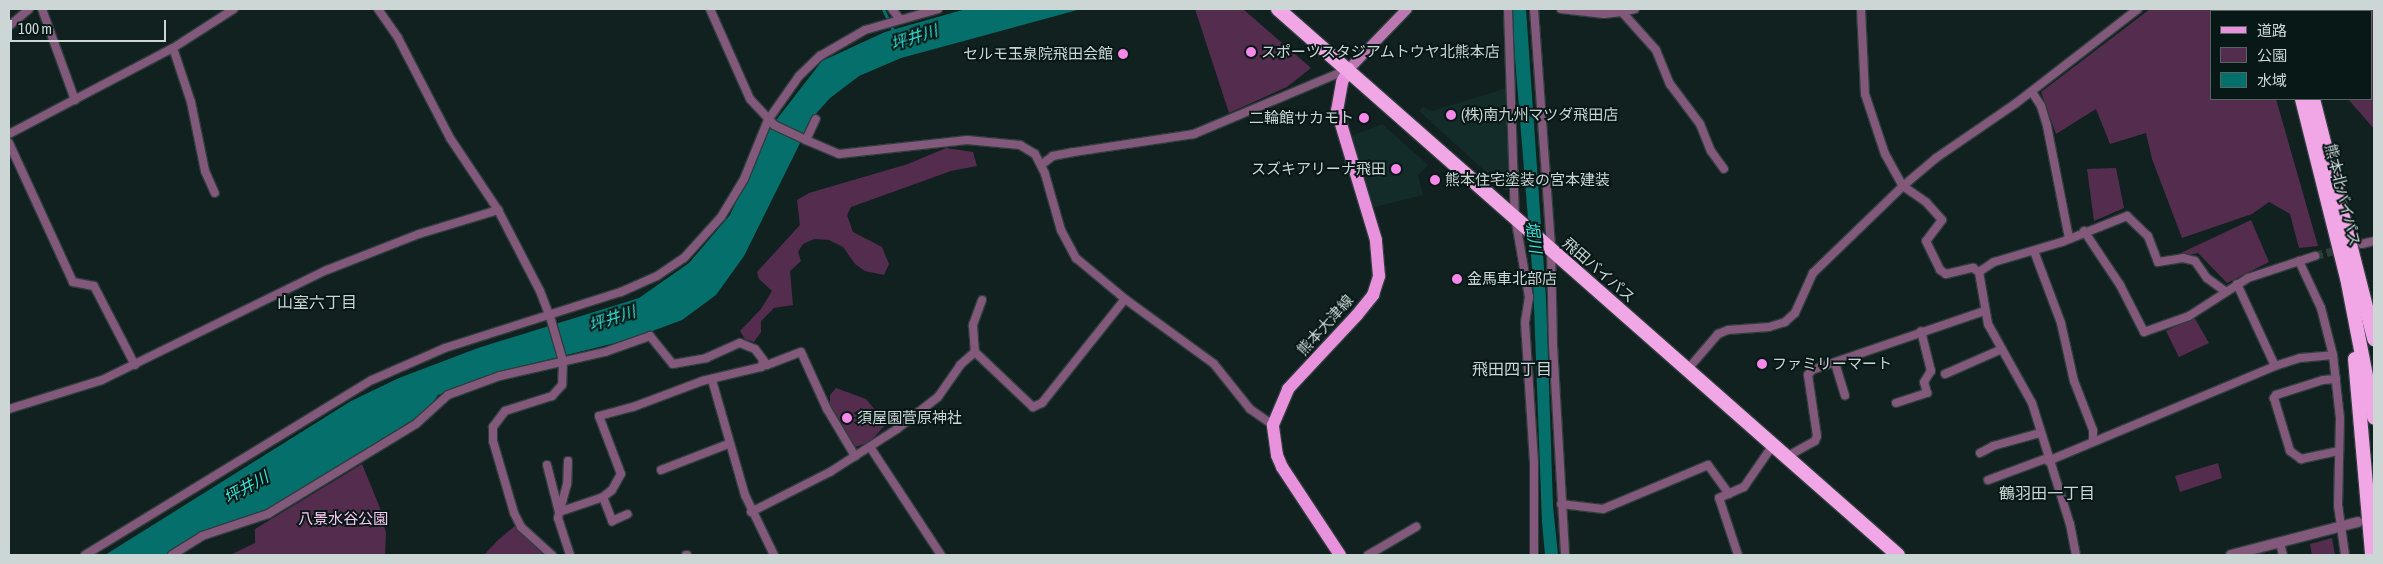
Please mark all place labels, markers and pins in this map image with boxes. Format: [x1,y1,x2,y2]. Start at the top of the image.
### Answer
place label: スポーツスタジアムトウヤ北熊本店 [1261,43,1501,61]
place label: セルモ玉泉院飛田会館 [963,45,1113,63]
marker: スポーツスタジアムトウヤ北熊本店 [1245,46,1257,58]
marker: セルモ玉泉院飛田会館 [1117,48,1129,60]
place label: (株)南九州マツダ飛田店 [1461,106,1618,124]
place label: 二輪館サカモト [1249,109,1354,127]
marker: (株)南九州マツダ飛田店 [1445,109,1457,121]
marker: 二輪館サカモト [1358,112,1370,124]
place label: スズキアリーナ飛田 [1251,160,1386,178]
marker: スズキアリーナ飛田 [1390,163,1402,175]
place label: 熊本住宅塗装の宮本建装 [1445,171,1610,189]
marker: 熊本住宅塗装の宮本建装 [1429,174,1441,186]
place label: 金馬車北部店 [1467,270,1557,288]
marker: 金馬車北部店 [1451,273,1463,285]
place label: ファミリーマート [1772,355,1892,373]
marker: ファミリーマート [1756,358,1768,370]
place label: 須屋園菅原神社 [857,409,962,427]
marker: 須屋園菅原神社 [841,412,853,424]

